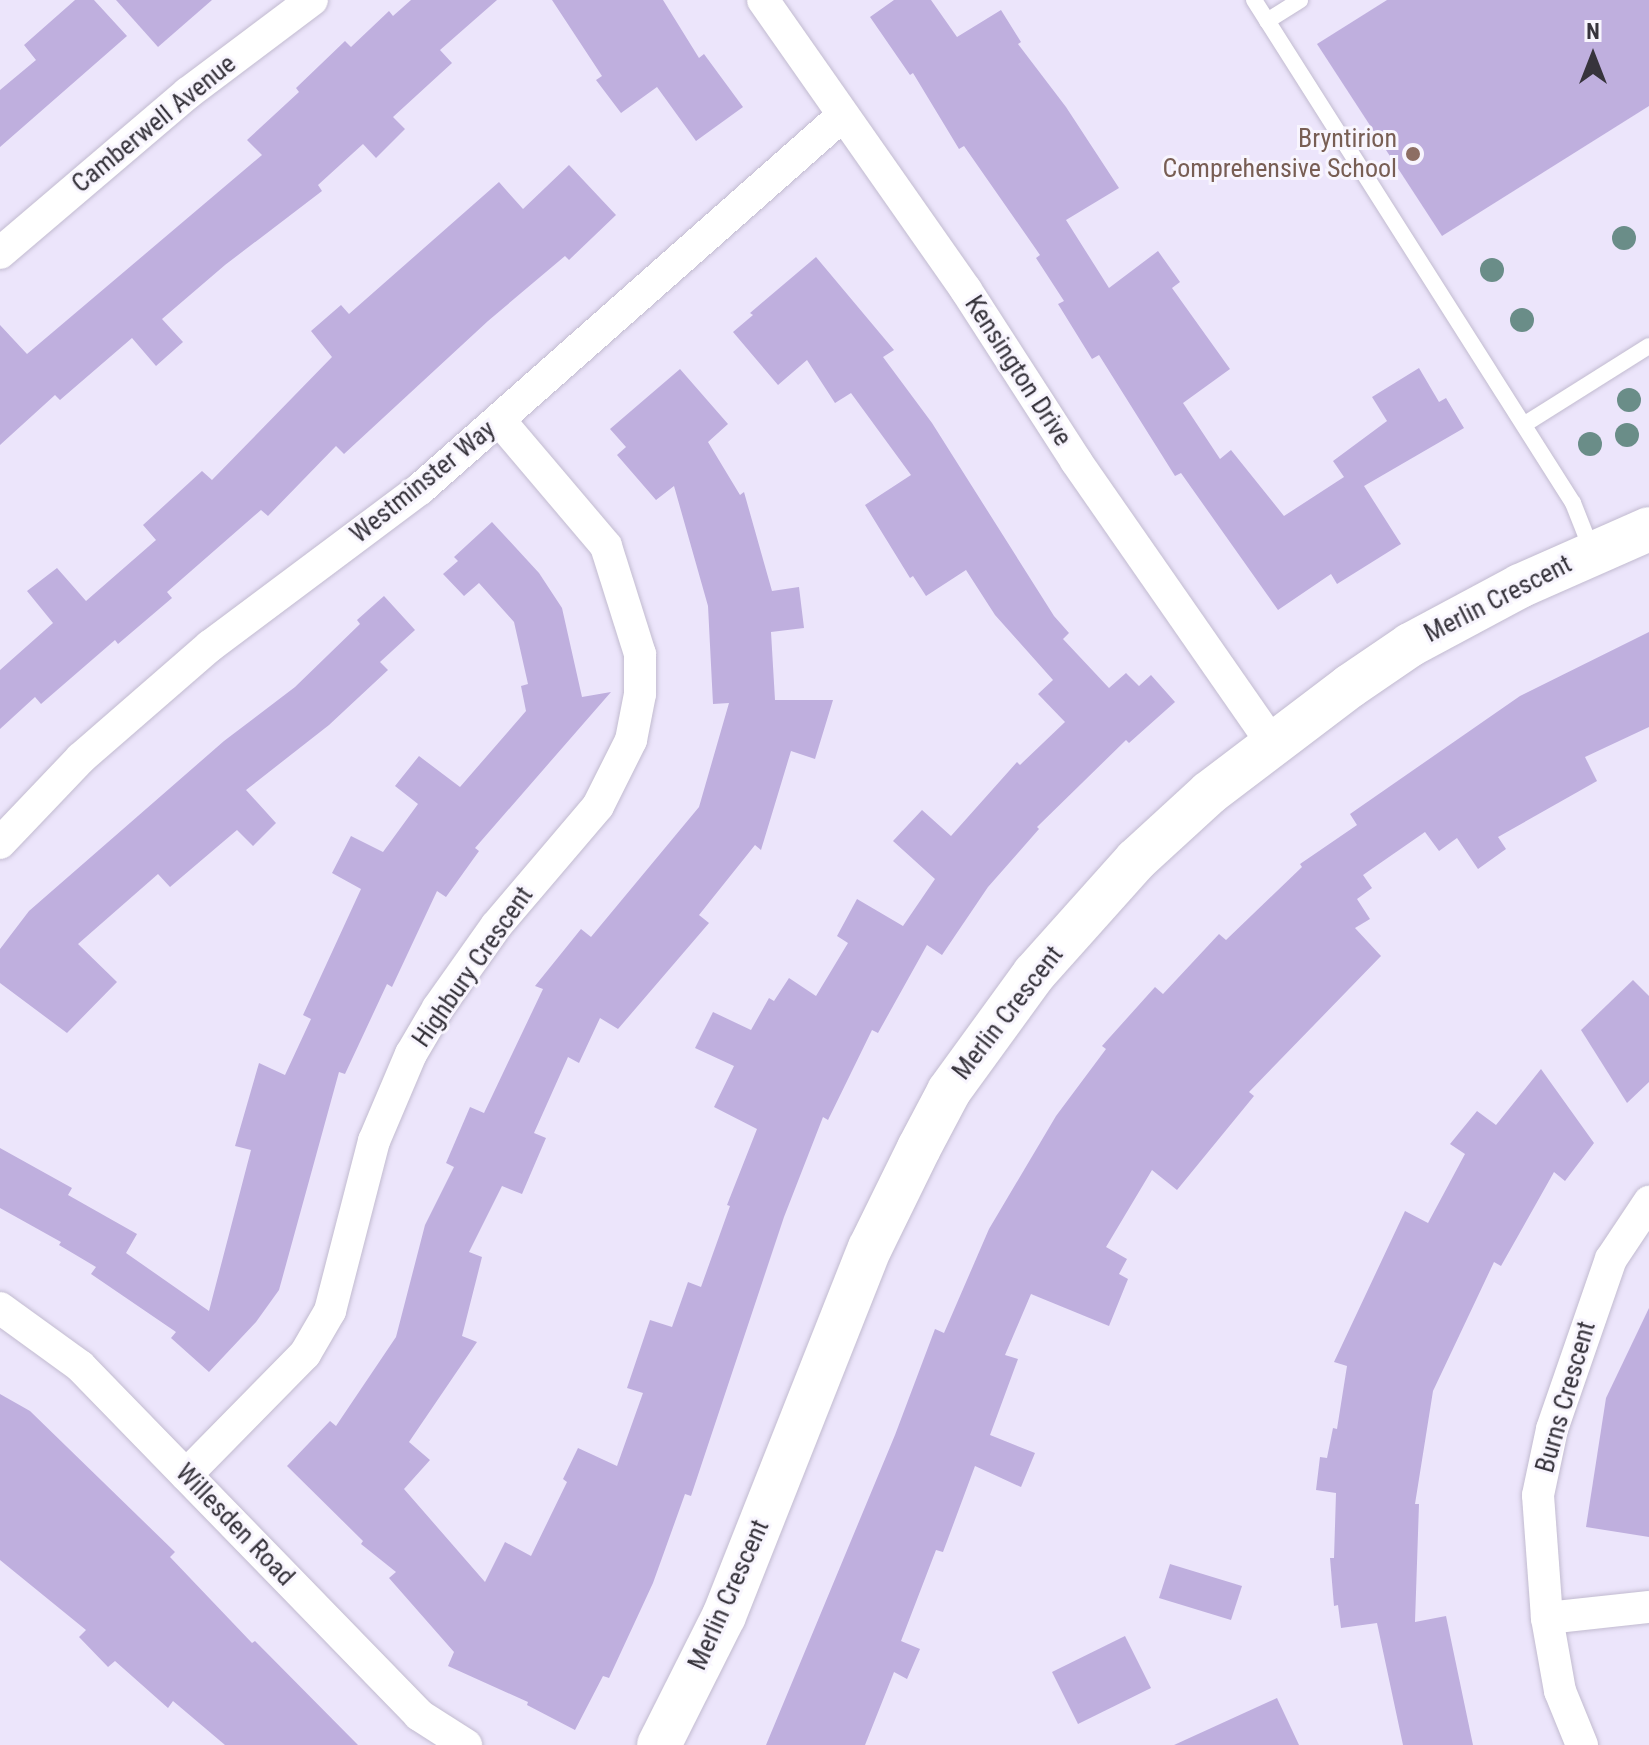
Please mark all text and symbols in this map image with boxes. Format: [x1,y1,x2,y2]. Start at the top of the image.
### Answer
north arrow [1553,16,1633,96]
text: N [1586,19,1600,44]
street label: Camberwell Avenue [66,48,242,200]
place label: Bryntirion Comprehensive School [1163,123,1397,184]
marker: Bryntirion Comprehensive School [1404,145,1422,163]
street label: Kensington Drive [958,290,1078,452]
street label: Westminster Way [344,414,502,550]
street label: Merlin Crescent [1419,549,1577,649]
street label: Highbury Crescent [406,881,540,1053]
street label: Merlin Crescent [946,940,1070,1086]
street label: Burns Crescent [1529,1318,1603,1476]
street label: Willesden Road [169,1457,301,1593]
street label: Merlin Crescent [682,1515,776,1675]

